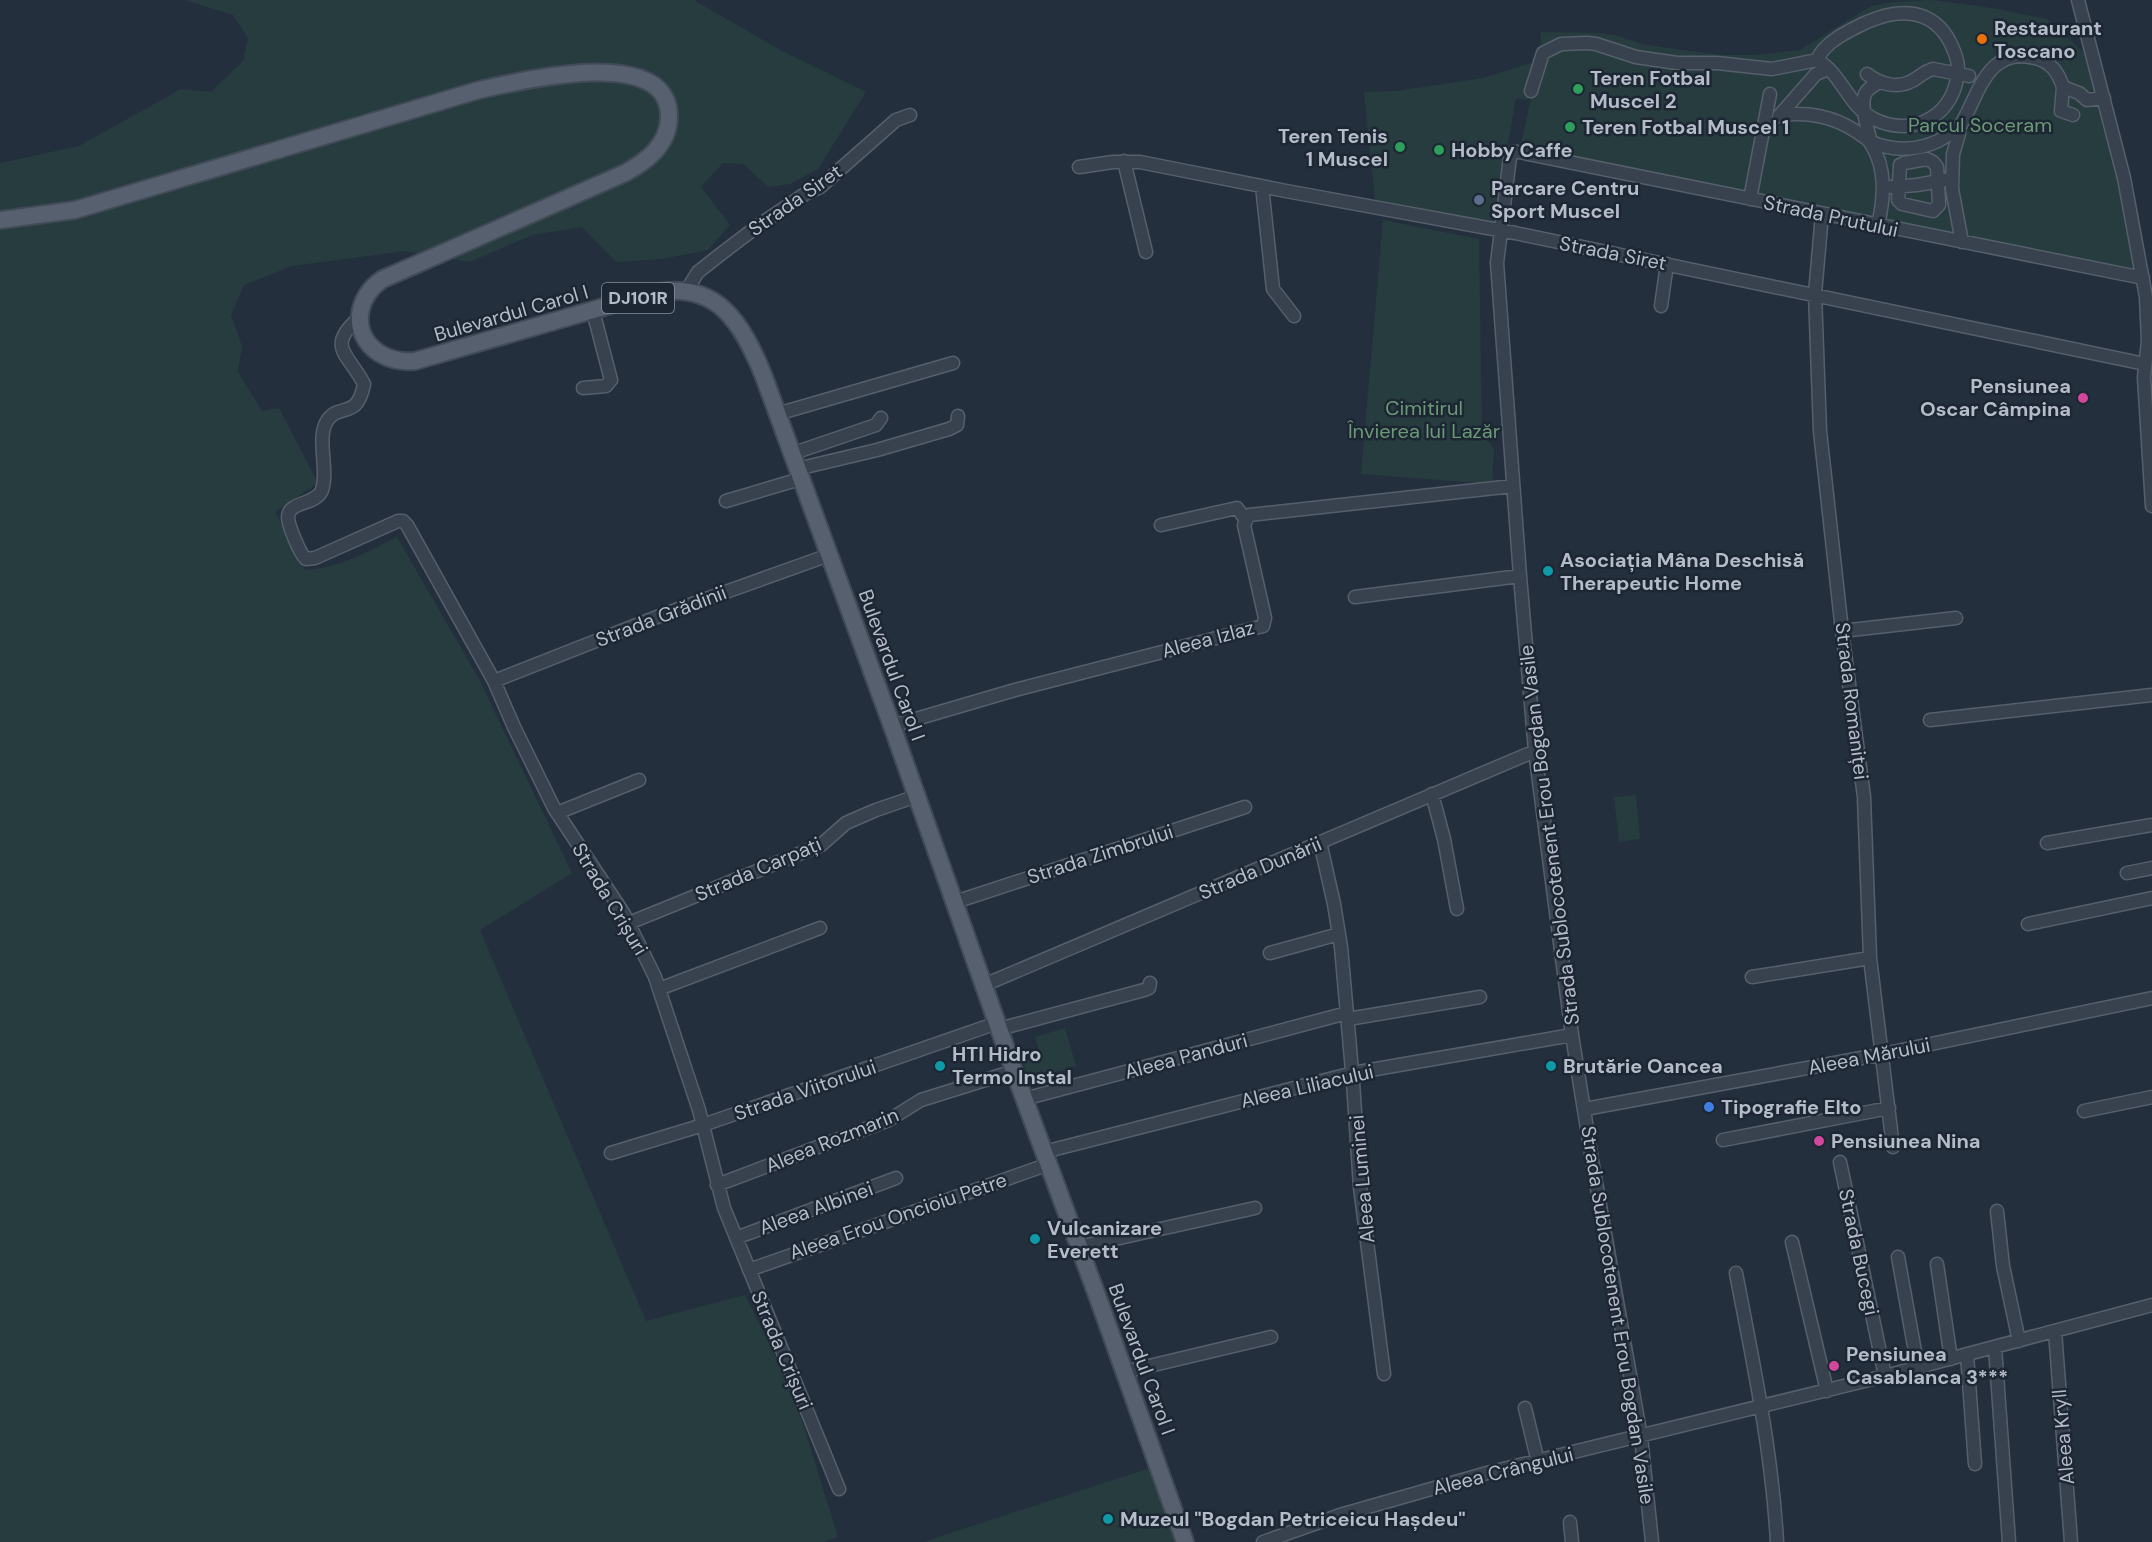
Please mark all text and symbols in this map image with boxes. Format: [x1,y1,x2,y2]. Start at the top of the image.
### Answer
place label: Restaurant Toscano [1994,15,2102,64]
marker: Restaurant Toscano [1975,32,1989,46]
place label: Teren Fotbal Muscel 2 [1590,65,1711,114]
marker: Teren Fotbal Muscel 2 [1571,82,1585,96]
park label: Parcul Soceram [1908,112,2052,138]
place label: Teren Fotbal Muscel 1 [1582,114,1789,140]
marker: Teren Fotbal Muscel 1 [1563,120,1577,134]
place label: Teren Tenis 1 Muscel [1278,123,1388,172]
place label: Hobby Caffe [1451,137,1573,163]
marker: Teren Tenis 1 Muscel [1393,140,1407,154]
marker: Hobby Caffe [1432,143,1446,157]
street label: Strada Siret [743,158,847,242]
place label: Parcare Centru Sport Muscel [1491,175,1639,224]
street label: Strada Prutului [1761,189,1901,243]
marker: Parcare Centru Sport Muscel [1472,193,1486,207]
street label: Strada Siret [1557,230,1669,276]
street label: Bulevardul Carol I [431,279,591,347]
road number: DJ101R [602,283,674,313]
place label: Pensiunea Oscar Câmpina [1920,373,2071,422]
marker: Pensiunea Oscar Câmpina [2076,391,2090,405]
park label: Cimitirul Învierea lui Lazăr [1347,395,1500,444]
place label: Asociația Mâna Deschisă Therapeutic Home [1560,547,1804,596]
marker: Asociația Mâna Deschisă Therapeutic Home [1541,564,1555,578]
street label: Strada Grădinii [592,579,730,653]
street label: Bulevardul Carol I [853,586,931,744]
street label: Aleea Izlaz [1159,614,1257,664]
street label: Strada Romaniței [1829,621,1875,781]
street label: Strada Sublocotenent Erou Bogdan Vasile [1513,643,1585,1027]
street label: Strada Zimbrului [1024,818,1176,890]
street label: Strada Dunării [1195,830,1325,906]
street label: Strada Carpați [691,831,825,907]
street label: Strada Crișuri [566,838,654,960]
street label: Aleea Panduri [1122,1027,1250,1085]
street label: Aleea Mărului [1806,1031,1932,1081]
place label: HTI Hidro Termo Instal [952,1041,1072,1090]
place label: Brutărie Oancea [1563,1053,1723,1079]
street label: Strada Viitorului [731,1054,879,1126]
street label: Aleea Liliacului [1238,1058,1376,1114]
marker: HTI Hidro Termo Instal [933,1059,947,1073]
marker: Brutărie Oancea [1544,1059,1558,1073]
place label: Tipografie Elto [1721,1094,1861,1120]
marker: Tipografie Elto [1702,1100,1716,1114]
street label: Aleea Rozmarin [762,1101,902,1179]
street label: Aleea Luminei [1343,1114,1381,1244]
street label: Strada Sublocotenent Erou Bogdan Vasile [1575,1124,1661,1506]
place label: Pensiunea Nina [1831,1128,1981,1154]
marker: Pensiunea Nina [1812,1134,1826,1148]
street label: Aleea Erou Oncioiu Petre [786,1167,1010,1265]
street label: Aleea Albinei [755,1175,877,1241]
street label: Strada Bucegi [1833,1186,1885,1318]
place label: Vulcanizare Everett [1047,1215,1162,1264]
marker: Vulcanizare Everett [1028,1232,1042,1246]
street label: Bulevardul Carol I [1103,1280,1181,1438]
street label: Strada Crișuri [745,1287,819,1413]
place label: Pensiunea Casablanca 3*** [1846,1341,2008,1390]
marker: Pensiunea Casablanca 3*** [1827,1359,1841,1373]
street label: Aleea Kryll [2046,1388,2080,1486]
street label: Aleea Crângului [1430,1441,1576,1501]
place label: Muzeul "Bogdan Petriceicu Hașdeu" [1120,1506,1466,1532]
marker: Muzeul "Bogdan Petriceicu Hașdeu" [1101,1512,1115,1526]

